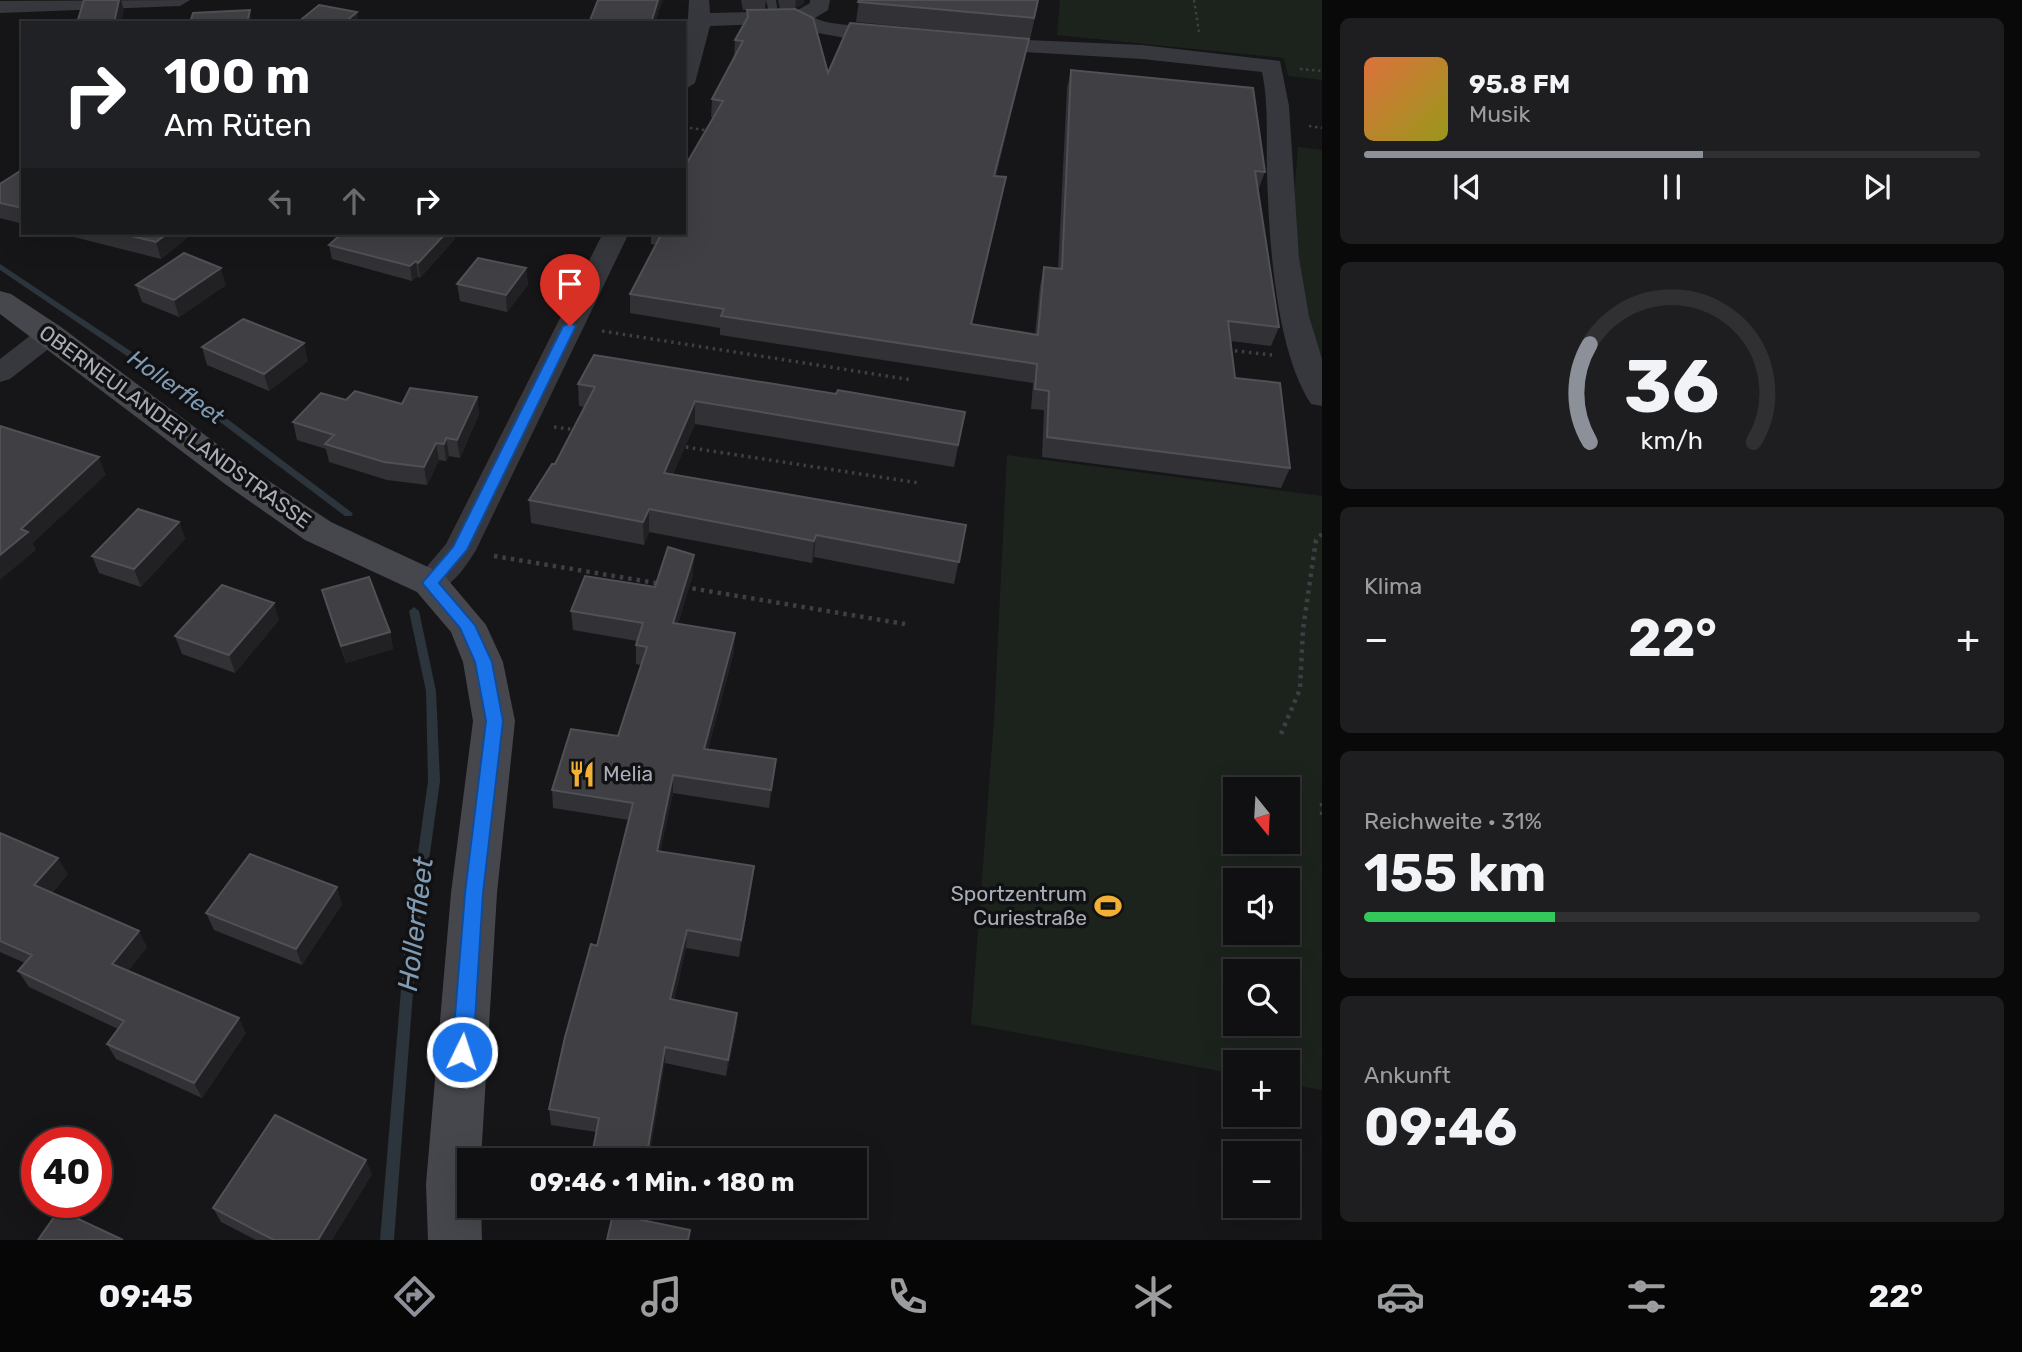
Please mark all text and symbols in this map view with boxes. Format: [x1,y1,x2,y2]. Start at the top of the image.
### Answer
text: 100 m [164,47,310,105]
icon: right [49,49,140,140]
text: 95.8 FM [1469,69,1570,100]
text: Musik [1469,100,1530,128]
text: Am Rüten [164,106,312,144]
icon: previous [1448,168,1486,206]
icon: pause [1653,168,1691,206]
icon: next [1858,168,1896,206]
icon: left [262,182,300,220]
icon: ahead [335,182,373,220]
icon: right [408,182,446,220]
pin [540,254,600,326]
icon: arrive [551,265,589,303]
street label: OBERNEULANDER LANDSTRASSE [35,320,316,534]
water label: Hollerfleet [123,344,230,431]
text: 36 [1624,344,1720,430]
text: km/h [1641,425,1703,454]
text: Klima [1364,572,1422,600]
text: 22° [1628,607,1717,669]
text: − [1364,616,1389,662]
text: + [1956,616,1980,662]
restaurant icon: Melia [567,759,597,789]
place label: Melia [603,761,653,786]
north arrow [1223,777,1300,854]
map controls [1223,777,1300,1218]
text: Reichweite · 31% [1364,807,1542,835]
text: 155 km [1364,842,1546,904]
water label: Hollerfleet [391,854,440,993]
button: sound [1223,868,1300,945]
place label: Sportzentrum Curiestraße [951,881,1087,930]
sports icon: Sportzentrum Curiestraße [1093,891,1123,921]
button: search [1223,959,1300,1036]
position arrow [425,1015,499,1089]
button: + [1223,1050,1300,1127]
text: Ankunft [1364,1061,1451,1089]
text: 09:46 [1364,1096,1517,1158]
speed limit sign: 40 [21,1127,112,1218]
button: − [1223,1141,1300,1218]
text: 09:46 · 1 Min. · 180 m [529,1167,795,1198]
icon: directions [390,1272,439,1321]
icon: music [637,1272,686,1321]
icon: phone [883,1272,932,1321]
icon: climate [1129,1272,1178,1321]
icon: car [1376,1272,1425,1321]
icon: filters [1622,1272,1671,1321]
text: 09:45 [99,1277,193,1315]
text: 22° [1868,1277,1923,1315]

